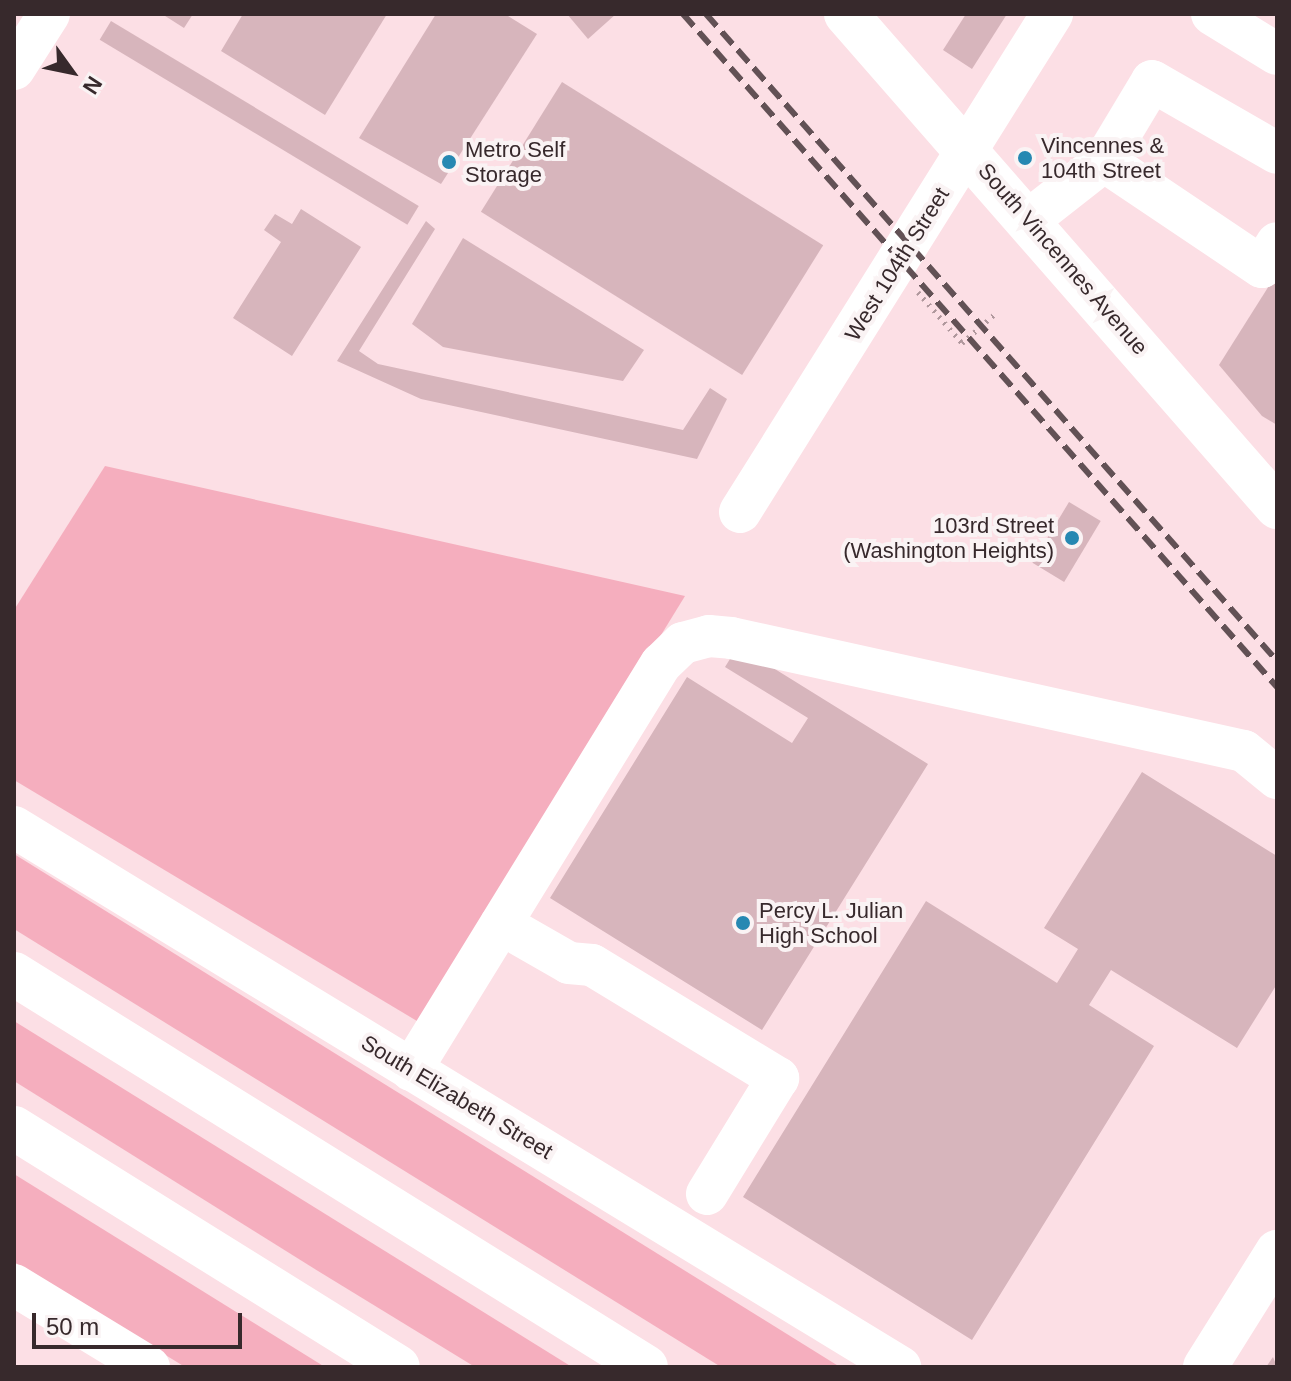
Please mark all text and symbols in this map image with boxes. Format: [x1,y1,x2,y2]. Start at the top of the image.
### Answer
north arrow [32,32,112,112]
text: N [78,72,107,99]
place label: Vincennes & 104th Street [1041,132,1164,184]
place label: Metro Self Storage [465,136,565,188]
marker: Vincennes & 104th Street [1016,149,1034,167]
marker: Metro Self Storage [440,153,458,171]
street label: South Vincennes Avenue [972,157,1154,361]
street label: West 104th Street [839,183,955,345]
place label: 103rd Street (Washington Heights) [843,512,1054,564]
marker: 103rd Street (Washington Heights) [1061,527,1083,549]
place label: Percy L. Julian High School [759,897,903,948]
marker: Percy L. Julian High School [734,914,752,932]
street label: South Elizabeth Street [356,1029,558,1165]
scale bar [36,1297,246,1347]
text: 50 m [46,1313,99,1340]

